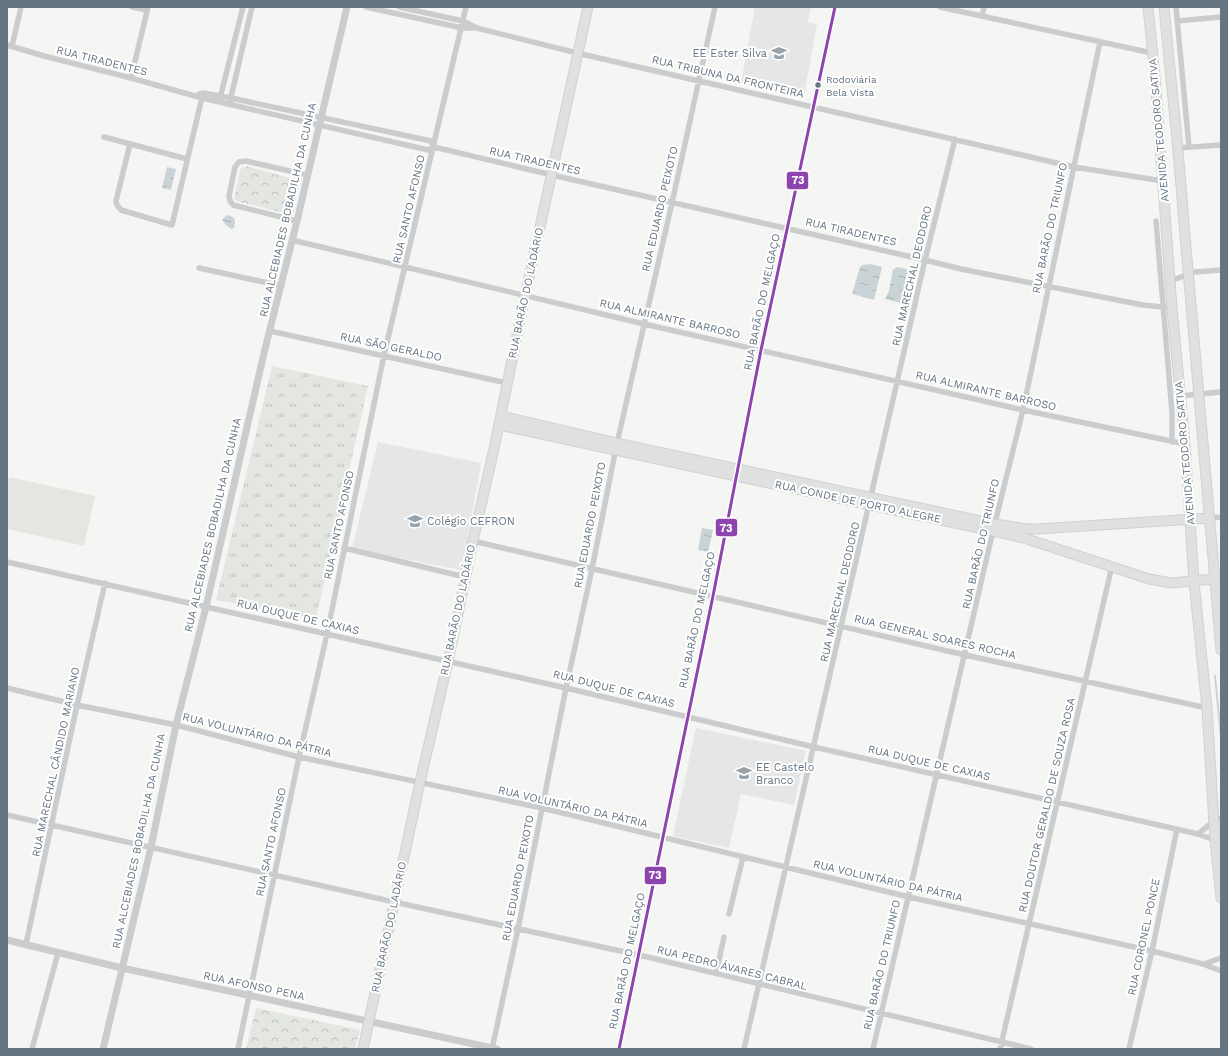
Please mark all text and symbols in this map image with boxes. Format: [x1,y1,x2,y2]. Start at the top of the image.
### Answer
street label: RUA TIRADENTES [55,43,149,79]
school or university icon: EE Ester Silva [770,44,788,62]
place label: EE Ester Silva [693,47,767,60]
street label: RUA TRIBUNA DA FRONTEIRA [651,53,805,101]
street label: AVENIDA TEODORO SATIVA [1146,58,1172,202]
place label: Rodoviária Bela Vista [826,74,877,98]
marker: Rodoviária Bela Vista [813,80,823,90]
street label: RUA ALCEBIADES BOBADILHA DA CUNHA [257,101,319,319]
street label: RUA TIRADENTES [488,144,582,178]
street label: RUA EDUARDO PEIXOTO [639,145,681,273]
street label: RUA SANTO AFONSO [390,153,428,265]
street label: RUA BARÃO DO TRIUNFO [1030,161,1070,295]
line badge: 73 [786,171,809,190]
text: 73 [791,174,805,187]
street label: RUA MARECHAL DEODORO [889,204,935,348]
street label: RUA TIRADENTES [804,215,898,249]
street label: RUA BARÃO DO LADÁRIO [505,226,546,360]
street label: RUA BARÃO DO MELGAÇO [741,232,783,372]
street label: RUA ALMIRANTE BARROSO [598,296,742,342]
street label: RUA SÃO GERALDO [339,330,443,364]
street label: RUA ALMIRANTE BARROSO [914,368,1058,414]
street label: AVENIDA TEODORO SATIVA [1172,381,1198,525]
street label: RUA ALCEBIADES BOBADILHA DA CUNHA [182,416,244,634]
street label: RUA EDUARDO PEIXOTO [571,461,609,589]
street label: RUA SANTO AFONSO [321,469,357,581]
street label: RUA BARÃO DO TRIUNFO [960,477,1002,611]
street label: RUA CONDE DE PORTO ALEGRE [774,478,942,526]
school or university icon: Colégio CEFRON [406,512,424,530]
place label: Colégio CEFRON [427,515,515,528]
line badge: 73 [715,518,738,537]
street label: RUA MARECHAL DEODORO [817,520,863,664]
text: 73 [719,522,733,535]
street label: RUA BARÃO DO LADÁRIO [437,543,478,677]
street label: RUA BARÃO DO MELGAÇO [676,550,718,690]
street label: RUA DUQUE DE CAXIAS [235,597,361,637]
street label: RUA GENERAL SOARES ROCHA [853,612,1017,662]
street label: RUA MARECHAL CÂNDIDO MARIANO [29,666,83,858]
street label: RUA DUQUE DE CAXIAS [552,668,676,710]
street label: RUA DOUTOR GERALDO DE SOUZA ROSA [1016,696,1078,914]
street label: RUA VOLUNTÁRIO DA PÁTRIA [181,709,333,760]
street label: RUA ALCEBIADES BOBADILHA DA CUNHA [110,732,168,950]
street label: RUA DUQUE DE CAXIAS [866,743,992,783]
place label: EE Castelo Branco [756,761,814,787]
school or university icon: EE Castelo Branco [735,764,753,782]
street label: RUA VOLUNTÁRIO DA PÁTRIA [497,782,649,831]
street label: RUA SANTO AFONSO [253,786,289,898]
street label: RUA EDUARDO PEIXOTO [499,814,537,942]
street label: RUA VOLUNTÁRIO DA PÁTRIA [812,856,964,905]
street label: RUA BARÃO DO LADÁRIO [368,860,409,994]
line badge: 73 [644,866,667,885]
text: 73 [648,869,662,882]
street label: RUA CORONEL PONCE [1125,877,1163,997]
street label: RUA BARÃO DO MELGAÇO [606,891,648,1031]
street label: RUA BARÃO DO TRIUNFO [861,898,903,1032]
street label: RUA PEDRO ÁVARES CABRAL [655,942,809,993]
street label: RUA AFONSO PENA [202,969,306,1003]

